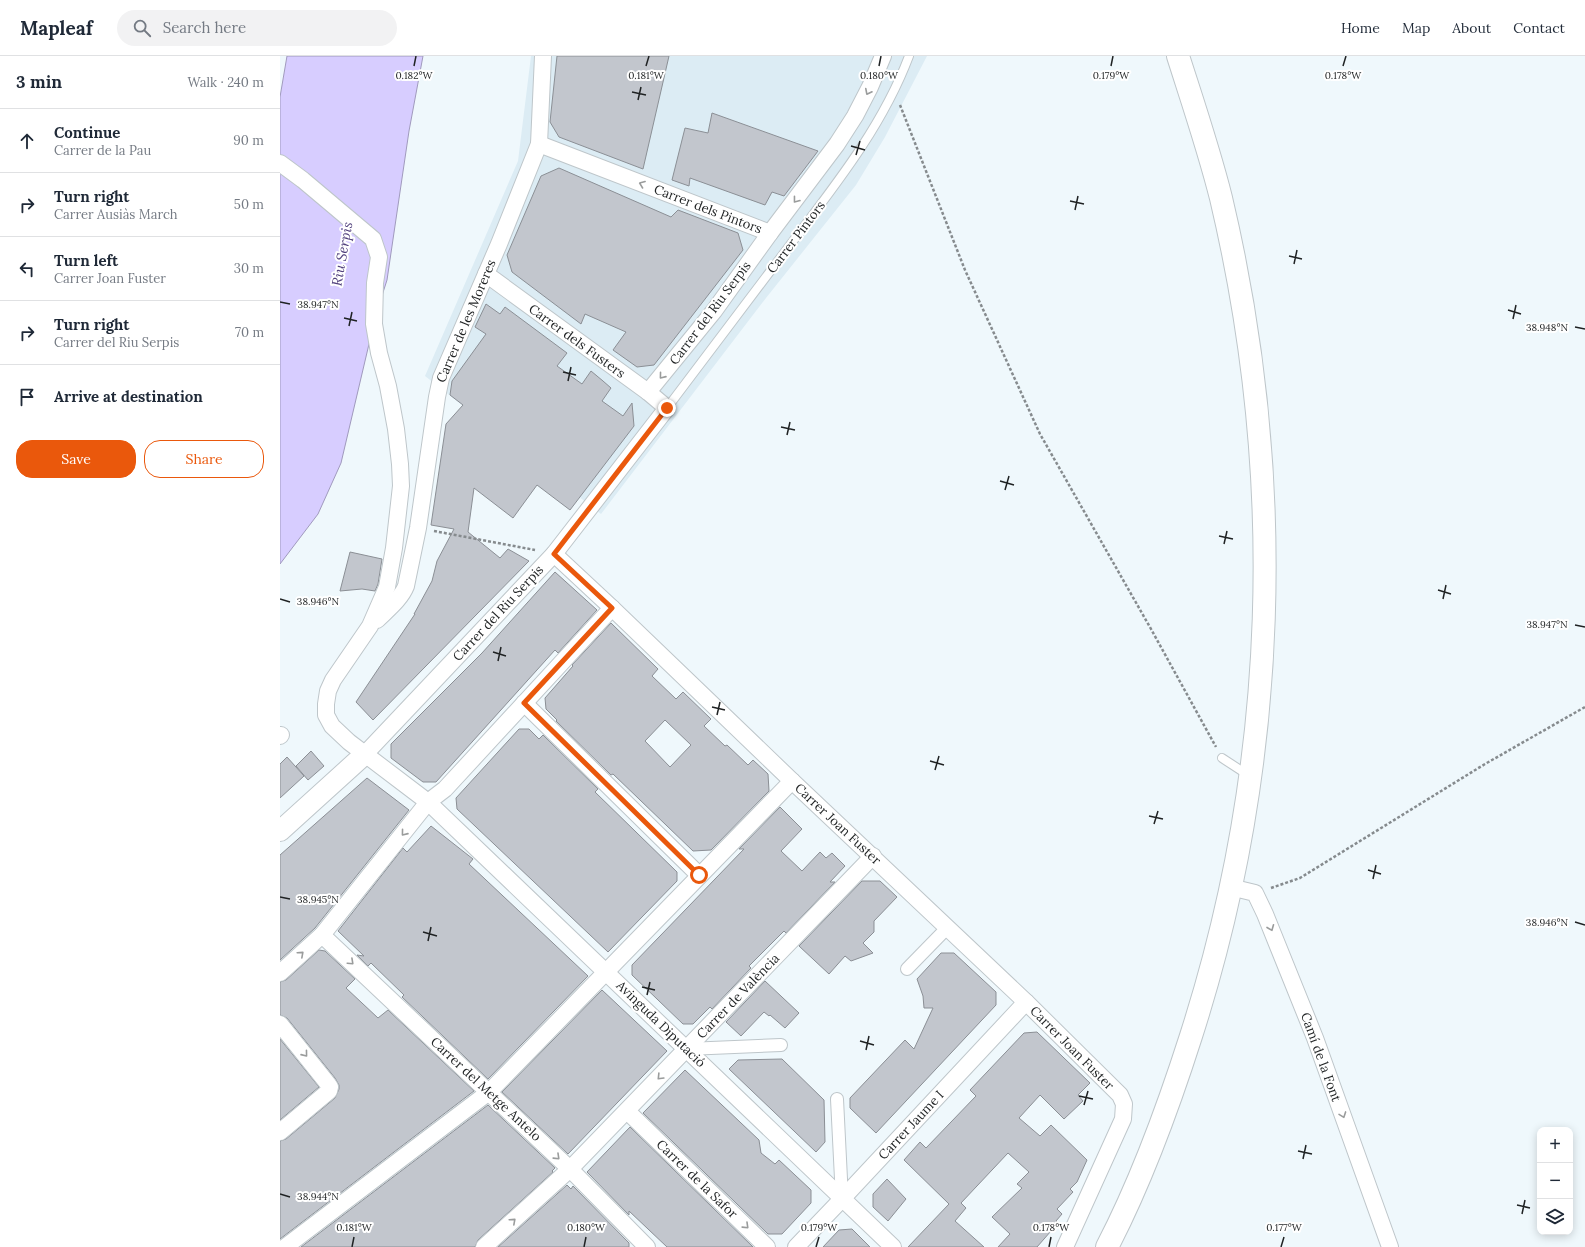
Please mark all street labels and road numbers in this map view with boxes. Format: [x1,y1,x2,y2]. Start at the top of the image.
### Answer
street label: Carrer dels Pintors [652,181,764,237]
street label: Carrer Pintors [763,197,829,277]
street label: Carrer de les Moreres [432,257,500,385]
street label: Carrer del Riu Serpis [666,258,754,368]
street label: Carrer dels Fusters [525,300,629,382]
street label: Carrer del Riu Serpis [449,561,547,665]
street label: Carrer Joan Fuster [791,780,885,869]
street label: Carrer de València [693,950,783,1042]
street label: Avinguda Diputació [612,976,709,1071]
street label: Carrer Joan Fuster [1026,1002,1118,1094]
street label: Camí de la Font [1297,1010,1345,1104]
street label: Carrer del Metge Antelo [427,1033,545,1145]
street label: Carrer Jaume I [875,1087,947,1163]
street label: Carrer de la Safor [653,1136,742,1222]

